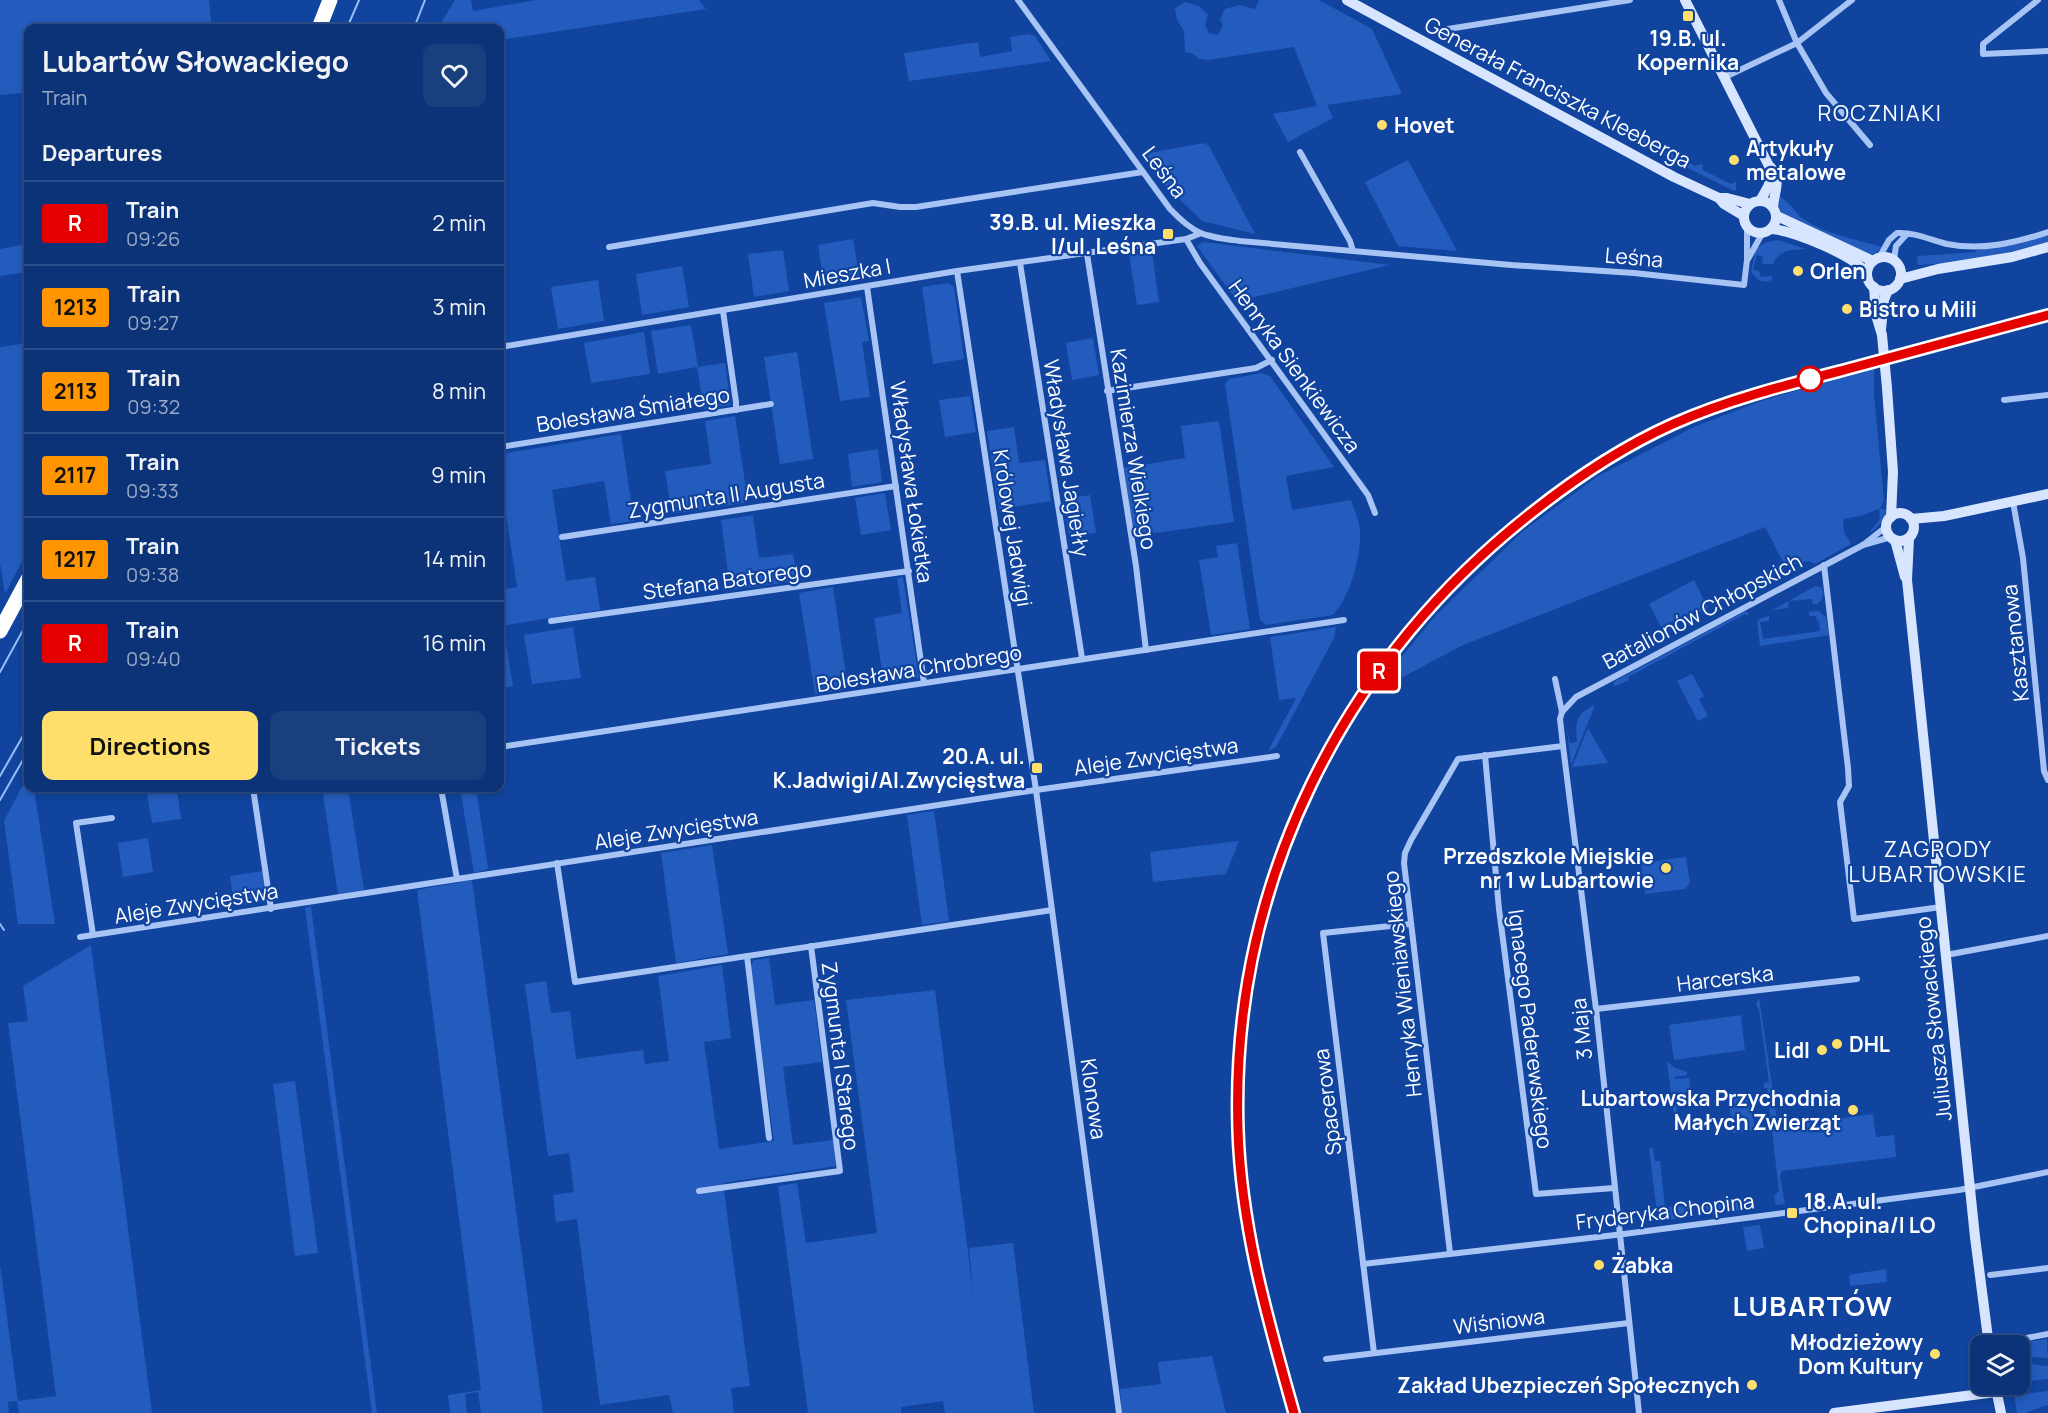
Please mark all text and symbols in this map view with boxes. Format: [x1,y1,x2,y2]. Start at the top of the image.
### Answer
marker: 19.B. ul. Kopernika [1681,9,1695,23]
street label: Generała Franciszka Kleeberga [1420,10,1696,174]
place label: 19.B. ul. Kopernika [1637,24,1739,76]
text: Lubartów Słowackiego [42,42,349,80]
button: heart [423,44,486,107]
text: Train [42,84,87,111]
district label: ROCZNIAKI [1818,98,1942,128]
place label: Hovet [1394,111,1455,139]
marker: Hovet [1375,118,1389,132]
place label: Artykuły metalowe [1746,134,1846,186]
text: Departures [42,138,162,168]
street label: Leśna [1136,140,1194,204]
marker: Artykuły metalowe [1727,153,1741,167]
text: Train [126,195,179,225]
text: 2 min [432,208,486,238]
place label: 39.B. ul. Mieszka I/ul. Leśna [989,208,1156,260]
text: R [68,209,82,237]
text: 09:26 [126,225,180,252]
marker: 39.B. ul. Mieszka I/ul. Leśna [1161,227,1175,241]
street label: Leśna [1604,241,1664,273]
street label: Mieszka I [801,252,893,294]
place label: Orlen [1810,257,1865,285]
marker: Orlen [1791,264,1805,278]
street label: Henryka Sienkiewicza [1223,274,1367,458]
text: Train [127,279,180,309]
text: 3 min [433,292,486,322]
text: 1213 [54,293,97,321]
place label: Bistro u Mili [1859,295,1977,323]
marker: Bistro u Mili [1840,302,1854,316]
text: 09:27 [127,309,179,336]
street label: Kazimierza Wielkiego [1104,347,1164,551]
street label: Władysława Jagiełły [1038,357,1096,559]
text: Train [127,363,180,393]
unlabelled marker [1797,366,1823,392]
text: 8 min [432,376,486,406]
text: 2113 [54,377,97,405]
street label: Władysława Łokietka [884,379,940,585]
street label: Bolesława Śmiałego [534,380,732,438]
text: 09:32 [127,393,180,420]
text: Train [126,447,179,477]
street label: Królowej Jadwigi [987,447,1039,609]
text: 9 min [431,460,486,490]
text: 2117 [54,461,96,489]
street label: Zygmunta II Augusta [626,466,826,524]
text: 09:33 [126,477,179,504]
text: Train [126,531,179,561]
text: 14 min [423,544,486,574]
text: 1217 [54,545,96,573]
street label: Batalionów Chłopskich [1598,547,1806,675]
street label: Stefana Batorego [641,554,813,606]
text: 09:38 [126,561,179,588]
street label: Kasztanowa [1995,583,2035,703]
text: Train [126,615,179,645]
text: 16 min [423,628,486,658]
text: R [68,629,82,657]
street label: Bolesława Chrobrego [814,638,1024,698]
text: 09:40 [126,645,181,672]
line badge: R [1360,652,1398,690]
text: R [1372,657,1386,685]
button: Directions [42,711,258,780]
button: Tickets [270,711,486,780]
street label: Aleje Zwycięstwa [1072,731,1240,781]
place label: 20.A. ul. K.Jadwigi/Al.Zwycięstwa [773,742,1025,794]
marker: 20.A. ul. K.Jadwigi/Al.Zwycięstwa [1030,761,1044,775]
street label: Aleje Zwycięstwa [592,802,760,856]
district label: ZAGRODY LUBARTOWSKIE [1849,834,2027,889]
place label: Przedszkole Miejskie nr 1 w Lubartowie [1443,842,1654,894]
marker: Przedszkole Miejskie nr 1 w Lubartowie [1659,861,1673,875]
street label: Henryka Wieniawskiego [1376,869,1428,1099]
street label: Aleje Zwycięstwa [112,876,280,930]
street label: Ignacego Paderewskiego [1502,908,1560,1150]
street label: Juliusza Słowackiego [1908,915,1958,1123]
street label: Harcerska [1675,958,1775,998]
street label: Zygmunta I Starego [816,960,866,1152]
street label: 3 Maja [1564,997,1598,1061]
place label: DHL [1849,1030,1890,1058]
place label: Lidl [1774,1036,1810,1064]
marker: DHL [1830,1037,1844,1051]
marker: Lidl [1815,1043,1829,1057]
street label: Spacerowa [1307,1047,1347,1157]
street label: Klonowa [1074,1057,1114,1141]
place label: Lubartowska Przychodnia Małych Zwierząt [1580,1084,1841,1136]
marker: Lubartowska Przychodnia Małych Zwierząt [1846,1103,1860,1117]
street label: Fryderyka Chopina [1574,1186,1756,1236]
place label: 18.A. ul. Chopina/I LO [1804,1187,1936,1239]
marker: 18.A. ul. Chopina/I LO [1785,1206,1799,1220]
place label: Żabka [1611,1251,1673,1279]
marker: Żabka [1592,1258,1606,1272]
district label: LUBARTÓW [1733,1287,1893,1324]
street label: Wiśniowa [1452,1302,1546,1340]
place label: Młodzieżowy Dom Kultury [1790,1328,1923,1380]
map controls [1970,1335,2030,1395]
button: layers [1970,1335,2030,1395]
marker: Młodzieżowy Dom Kultury [1928,1347,1942,1361]
place label: Zakład Ubezpieczeń Społecznych [1397,1371,1740,1399]
marker: Zakład Ubezpieczeń Społecznych [1745,1378,1759,1392]

